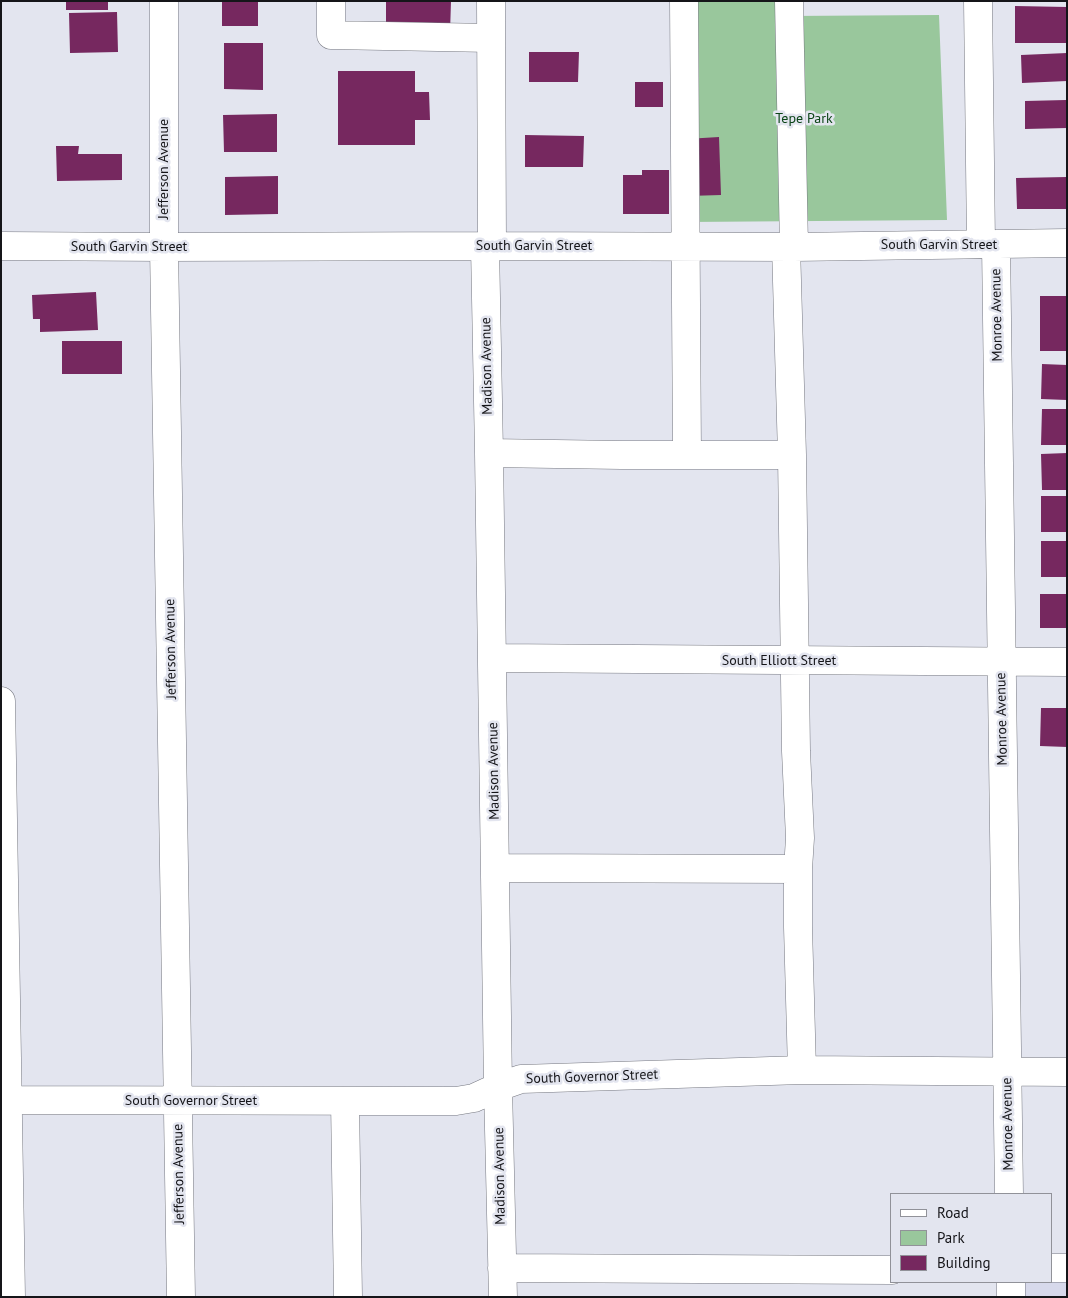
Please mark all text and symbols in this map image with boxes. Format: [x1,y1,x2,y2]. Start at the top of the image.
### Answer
park label: Tepe Park [775,111,833,127]
street label: Jefferson Avenue [156,119,172,219]
street label: South Garvin Street [881,237,997,253]
street label: South Garvin Street [476,238,592,254]
street label: South Garvin Street [71,239,187,255]
street label: Monroe Avenue [988,268,1006,362]
street label: Madison Avenue [478,317,496,415]
street label: Jefferson Avenue [162,599,180,699]
street label: South Elliott Street [722,653,836,669]
street label: Monroe Avenue [993,672,1011,766]
street label: Madison Avenue [485,722,503,820]
street label: South Governor Street [526,1066,658,1088]
street label: Monroe Avenue [999,1077,1017,1171]
street label: South Governor Street [125,1093,257,1109]
street label: Jefferson Avenue [170,1124,188,1224]
street label: Madison Avenue [491,1127,509,1225]
legend [890,1193,1053,1283]
text: Road [937,1203,969,1222]
text: Park [937,1228,965,1247]
text: Building [937,1253,991,1272]

